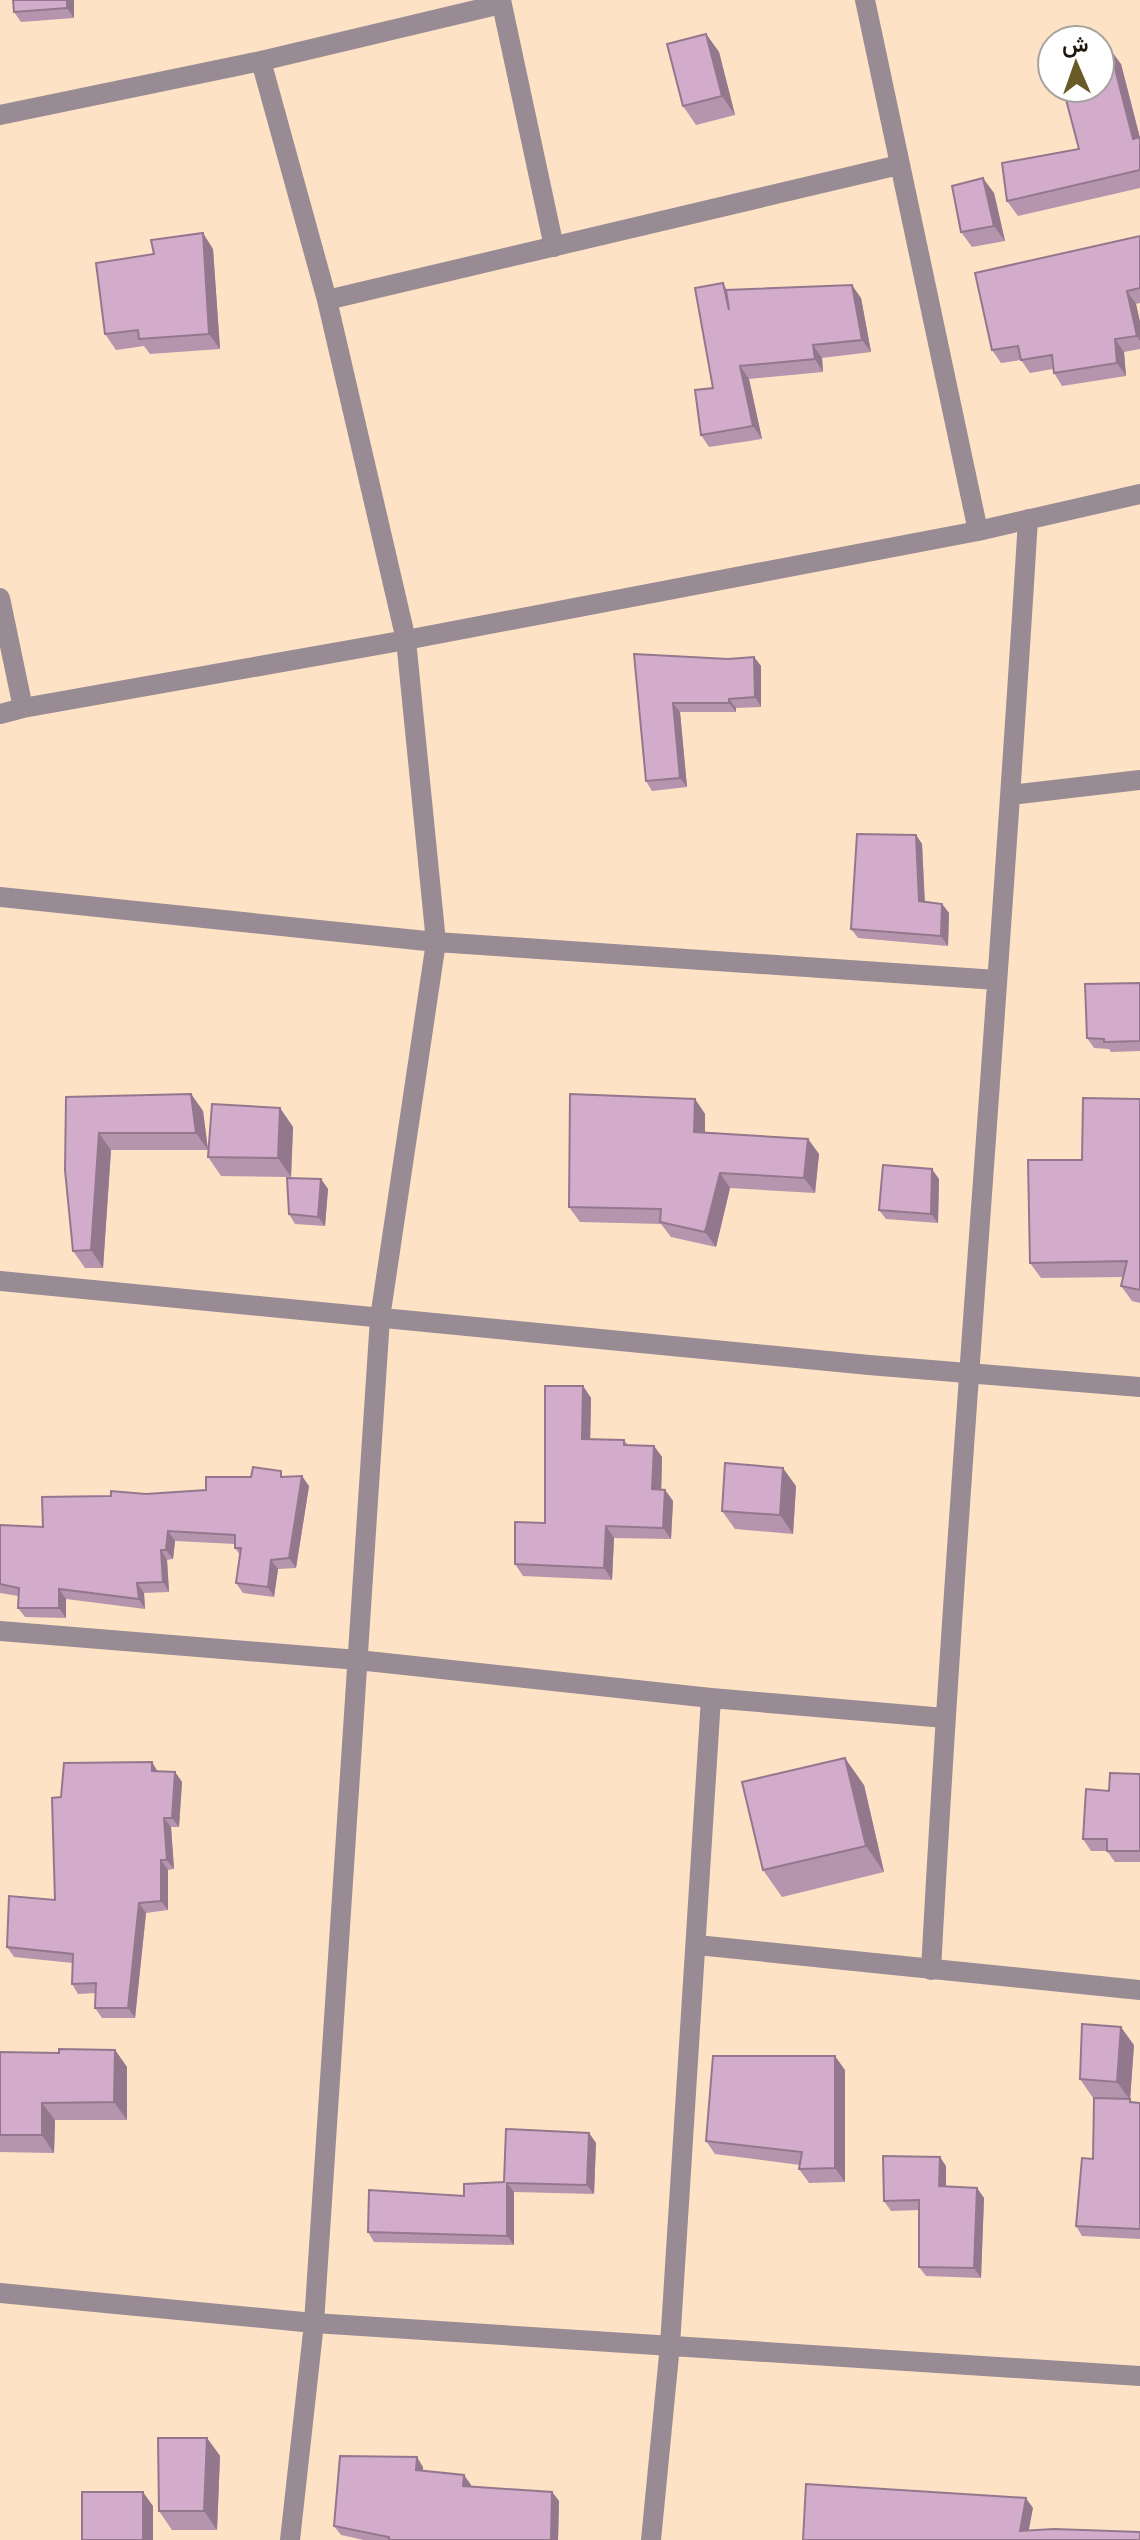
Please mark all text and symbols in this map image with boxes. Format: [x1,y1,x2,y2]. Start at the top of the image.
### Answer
north arrow [1036,24,1116,104]
text: ش [1061,27,1089,61]

